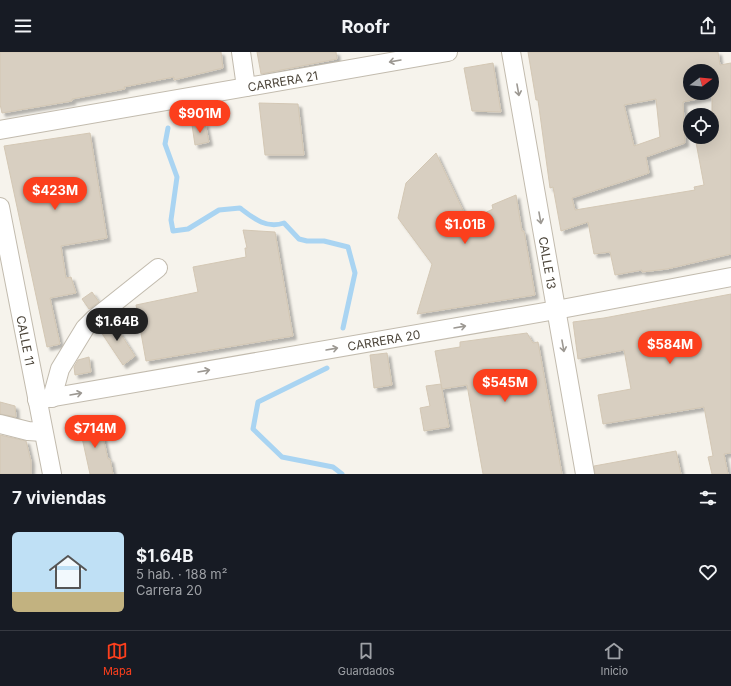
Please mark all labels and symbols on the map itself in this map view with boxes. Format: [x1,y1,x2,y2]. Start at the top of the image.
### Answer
one-way arrow [389,57,402,65]
north arrow [683,64,719,100]
street label: CARRERA 21 [246,67,319,94]
one-way arrow [514,84,522,97]
pin: $901M [172,100,228,134]
pin: $423M [27,177,83,211]
pin: $1.01B [432,211,498,245]
one-way arrow [536,212,544,225]
street label: CALLE 13 [536,235,560,290]
pin: $1.64B [84,308,150,342]
street label: CALLE 11 [14,314,38,367]
one-way arrow [453,322,466,330]
street label: CARRERA 20 [346,326,421,354]
pin: $584M [642,331,698,365]
one-way arrow [559,340,567,353]
one-way arrow [325,345,338,353]
one-way arrow [197,367,210,375]
pin: $545M [477,369,533,403]
one-way arrow [69,390,82,398]
pin: $714M [67,415,123,449]

